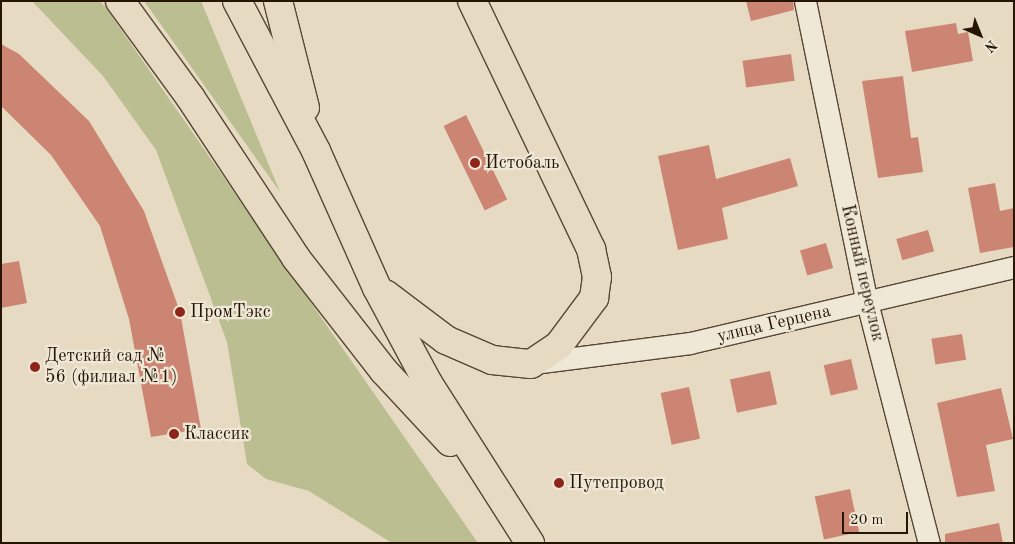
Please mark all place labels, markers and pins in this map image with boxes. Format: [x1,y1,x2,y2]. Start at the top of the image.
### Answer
place label: Истобаль [485,152,559,174]
marker: Истобаль [469,157,481,169]
place label: ПромТэкс [190,301,271,323]
marker: ПромТэкс [174,306,186,318]
place label: Детский сад № 56 (филиал №1) [45,346,177,388]
marker: Детский сад № 56 (филиал №1) [29,361,41,373]
place label: Классик [184,423,249,445]
marker: Классик [168,428,180,440]
place label: Путепровод [569,472,663,494]
marker: Путепровод [553,477,565,489]

